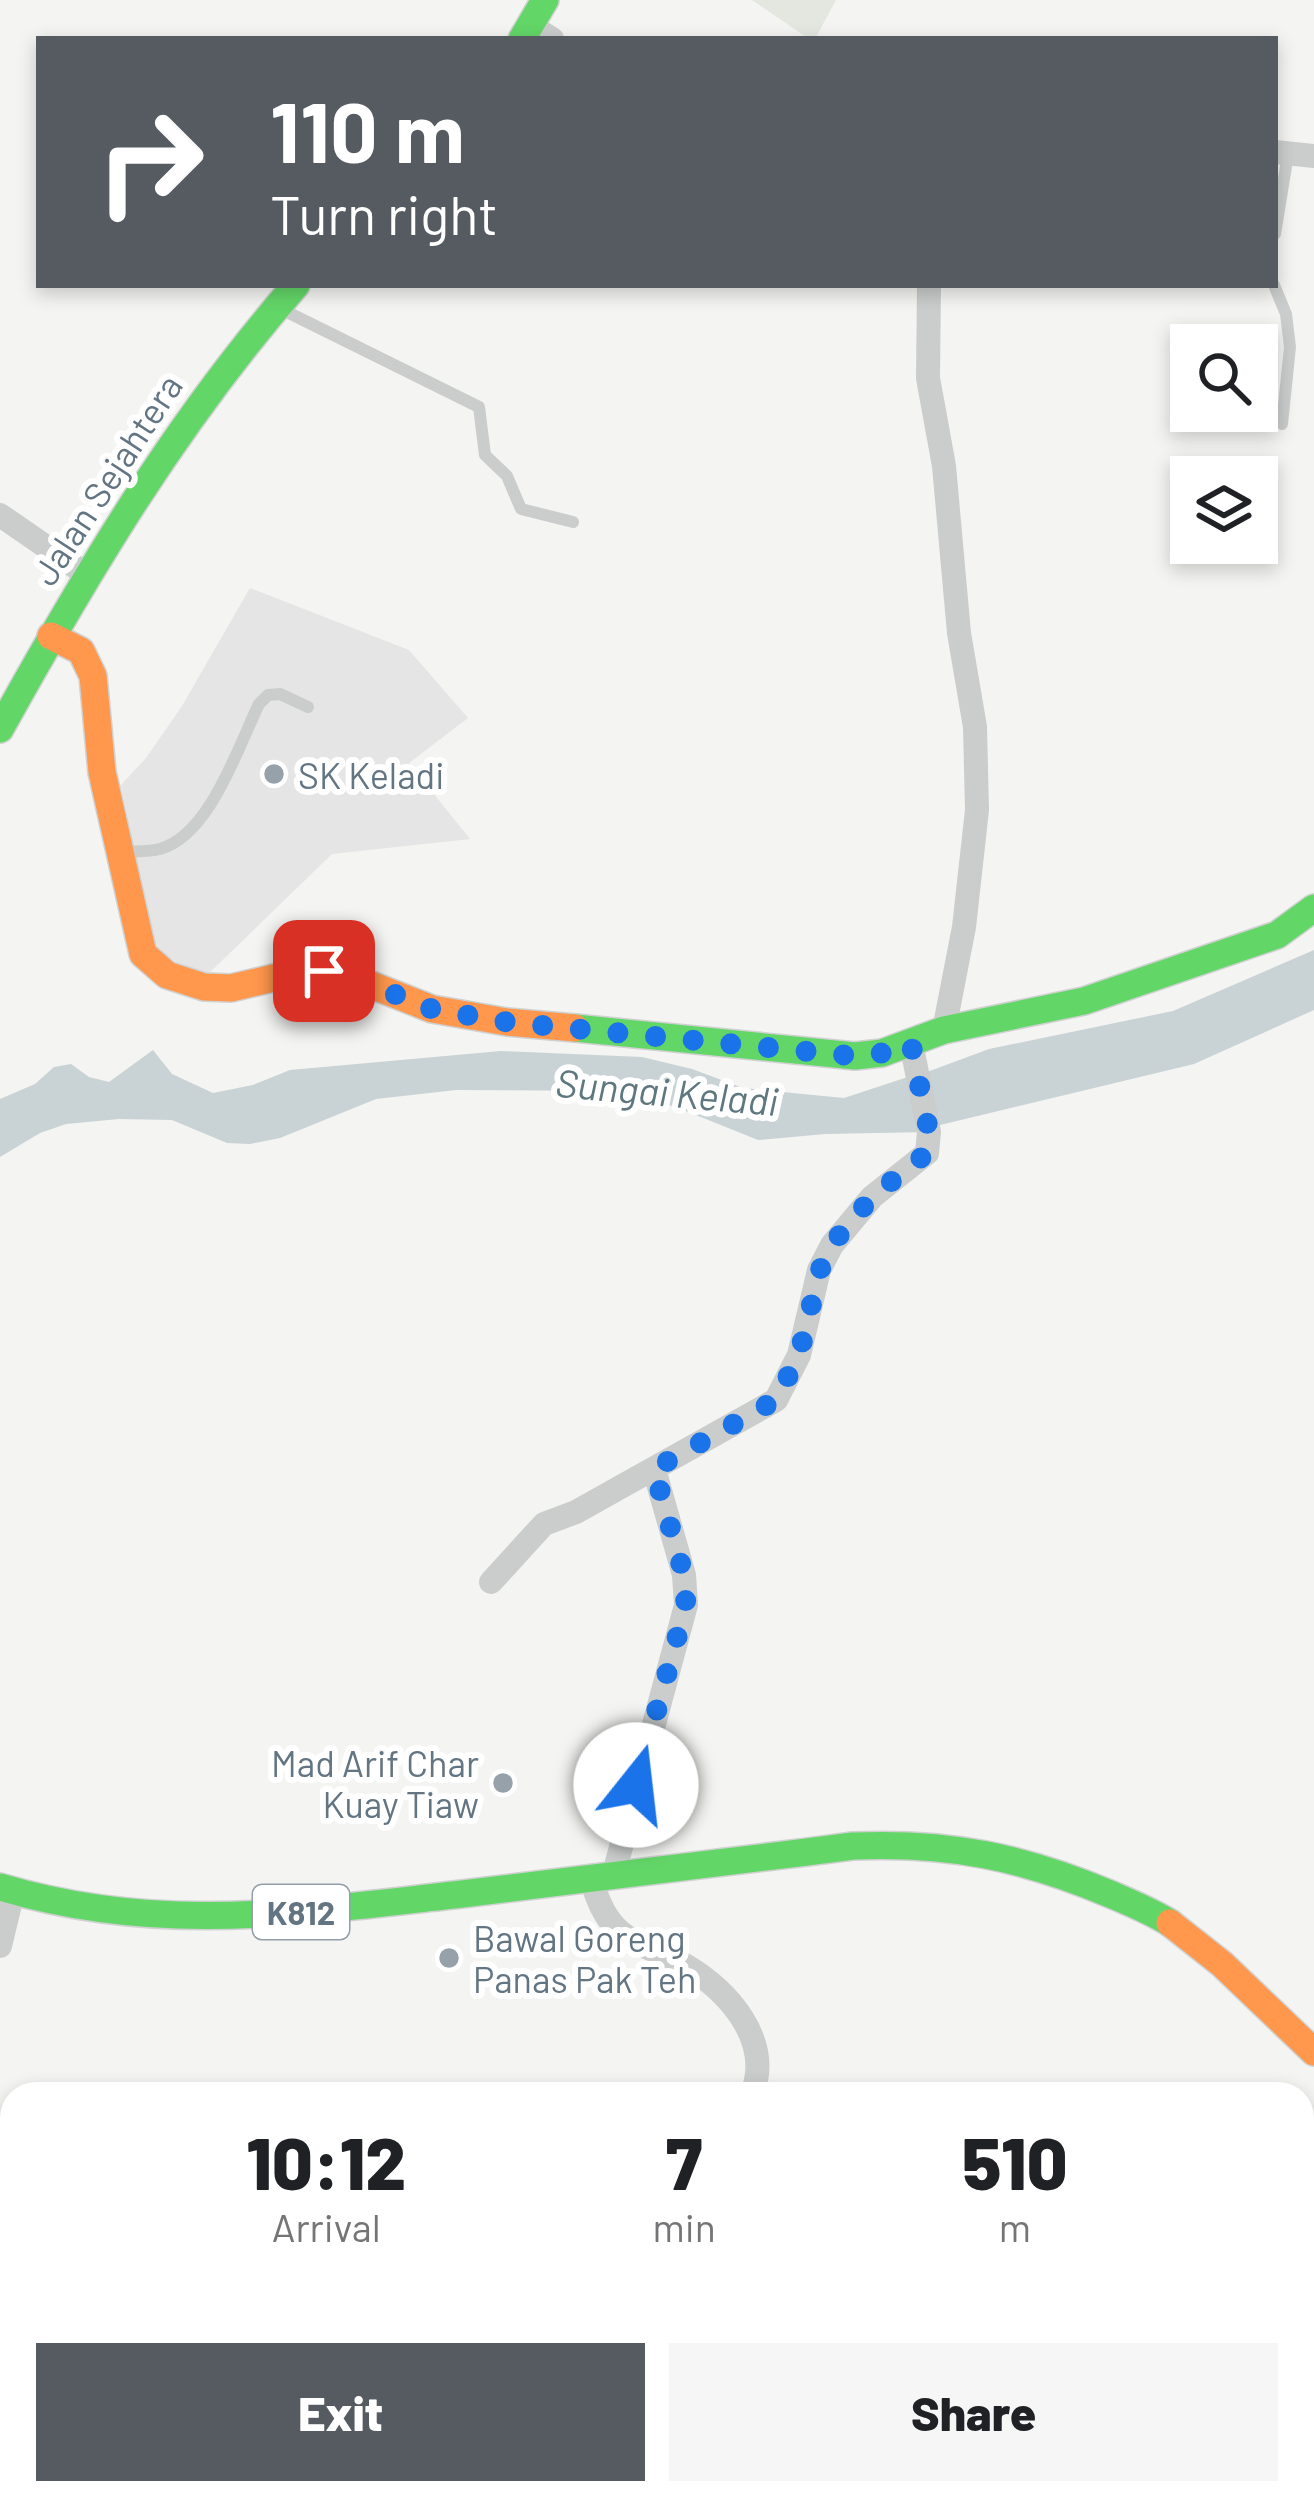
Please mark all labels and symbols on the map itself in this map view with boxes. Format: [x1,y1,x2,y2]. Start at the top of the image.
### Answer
street label: Jalan Sejahtera [22,366,190,592]
place label: SK Keladi [298,753,444,796]
marker: SK Keladi [261,761,287,787]
pin [273,920,375,1022]
water label: Sungai Keladi [554,1058,781,1124]
position arrow [573,1722,699,1848]
place label: Mad Arif Char Kuay Tiaw [271,1741,479,1825]
marker: Mad Arif Char Kuay Tiaw [490,1770,516,1796]
road number: K812 [253,1885,349,1939]
place label: Bawal Goreng Panas Pak Teh [473,1916,696,2000]
marker: Bawal Goreng Panas Pak Teh [436,1945,462,1971]

